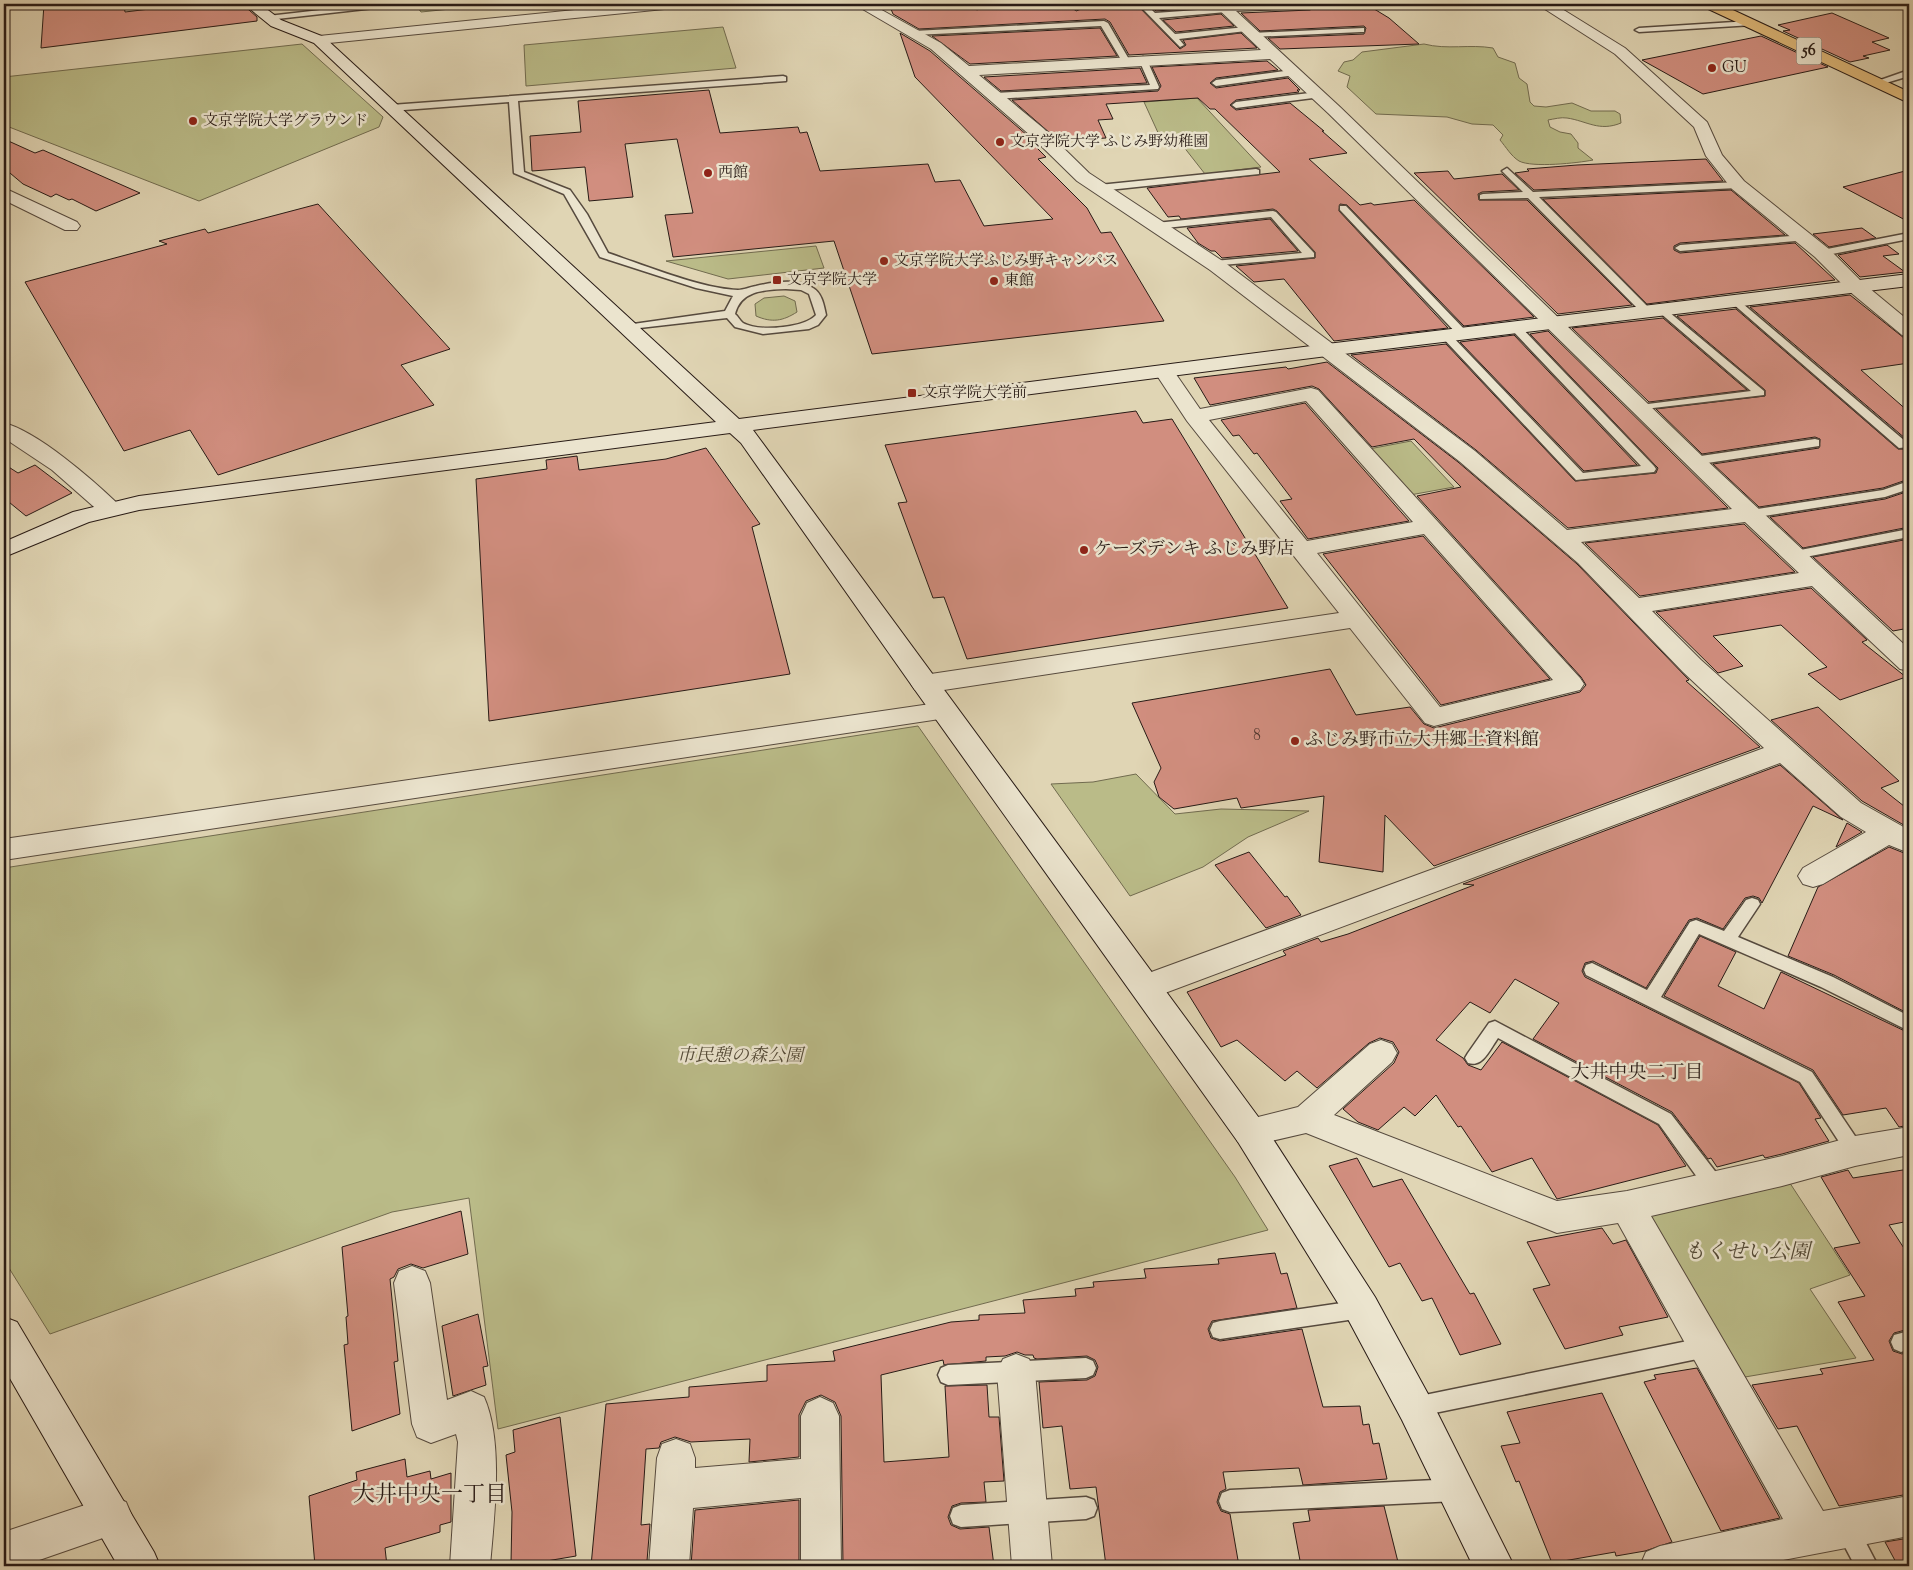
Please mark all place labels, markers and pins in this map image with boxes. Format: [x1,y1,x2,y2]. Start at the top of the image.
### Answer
place label: GU [1722,58,1747,79]
marker: GU [1706,62,1718,74]
place label: 文京学院大学グラウンド [203,111,368,132]
marker: 文京学院大学グラウンド [187,115,199,127]
place label: 文京学院大学 ふじみ野幼稚園 [1010,132,1208,153]
marker: 文京学院大学 ふじみ野幼稚園 [994,136,1006,148]
place label: 西館 [718,163,748,184]
marker: 西館 [702,167,714,179]
place label: 文京学院大学ふじみ野キャンパス [894,251,1118,272]
marker: 文京学院大学ふじみ野キャンパス [878,255,890,267]
place label: 文京学院大学 [787,270,877,291]
place label: 東館 [1004,271,1034,292]
marker: 文京学院大学 [771,274,783,286]
marker: 東館 [988,275,1000,287]
place label: 文京学院大学前 [922,383,1027,404]
marker: 文京学院大学前 [906,387,918,399]
place label: ケーズデンキ ふじみ野店 [1094,537,1294,563]
marker: ケーズデンキ ふじみ野店 [1078,544,1090,556]
place label: ふじみ野市立大井郷土資料館 [1305,728,1539,754]
marker: ふじみ野市立大井郷土資料館 [1289,735,1301,747]

